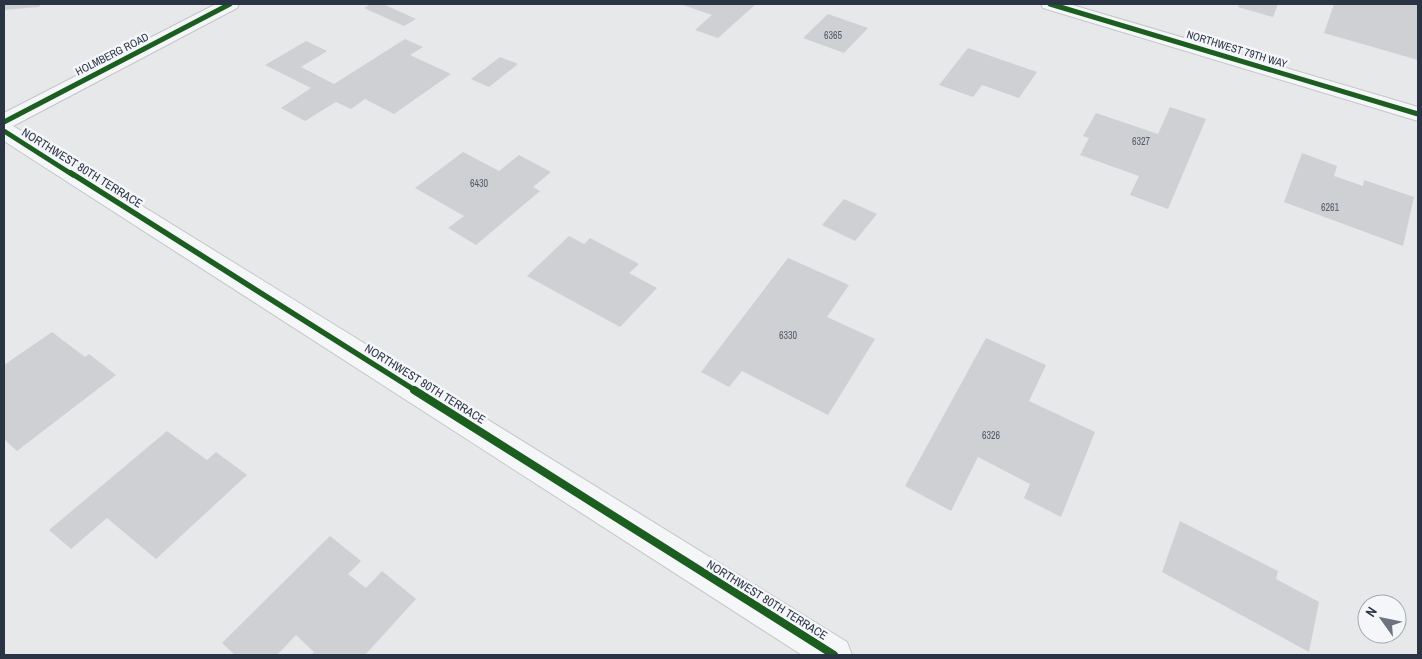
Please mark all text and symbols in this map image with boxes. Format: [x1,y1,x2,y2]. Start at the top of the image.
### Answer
street label: NORTHWEST 79TH WAY [1185,27,1289,71]
house number: 6365 [824,29,843,42]
street label: HOLMBERG ROAD [73,30,151,78]
street label: NORTHWEST 80TH TERRACE [19,124,145,212]
house number: 6327 [1132,135,1151,148]
house number: 6430 [470,177,489,190]
house number: 6261 [1321,201,1340,214]
house number: 6330 [779,329,798,342]
street label: NORTHWEST 80TH TERRACE [362,340,488,428]
house number: 6326 [982,429,1001,442]
street label: NORTHWEST 80TH TERRACE [704,556,830,644]
north arrow [1357,594,1407,644]
text: N [1361,604,1381,620]

